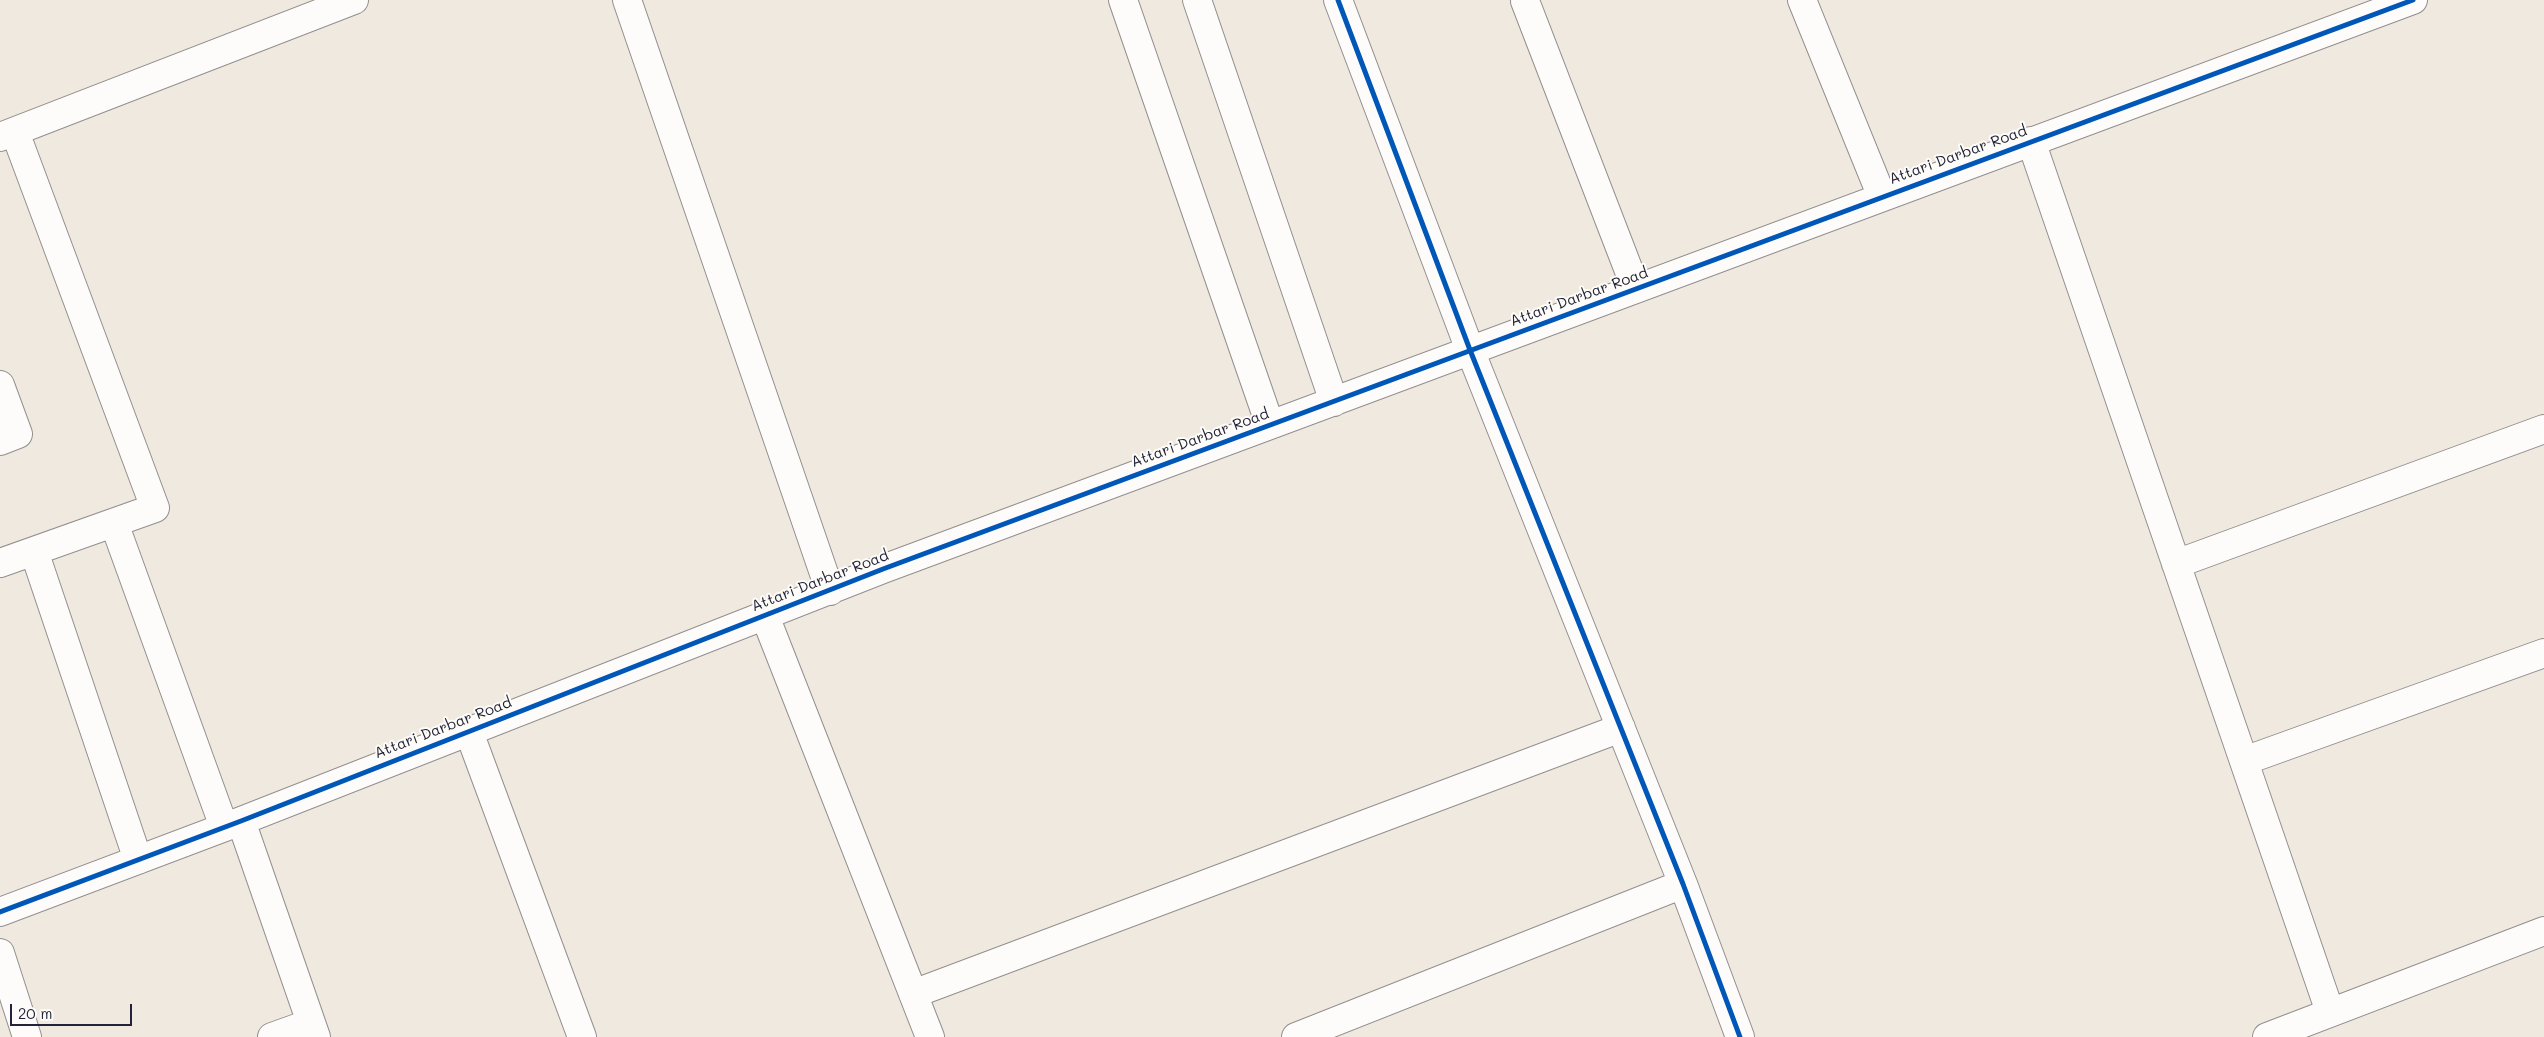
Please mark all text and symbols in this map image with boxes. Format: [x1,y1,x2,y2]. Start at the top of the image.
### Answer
street label: Attari Darbar Road [1887,122,2029,188]
street label: Attari Darbar Road [1508,264,1650,330]
street label: Attari Darbar Road [1129,405,1271,471]
street label: Attari Darbar Road [749,547,891,615]
street label: Attari Darbar Road [372,694,514,762]
scale bar [12,994,135,1026]
text: 20 m [18,1003,52,1023]

